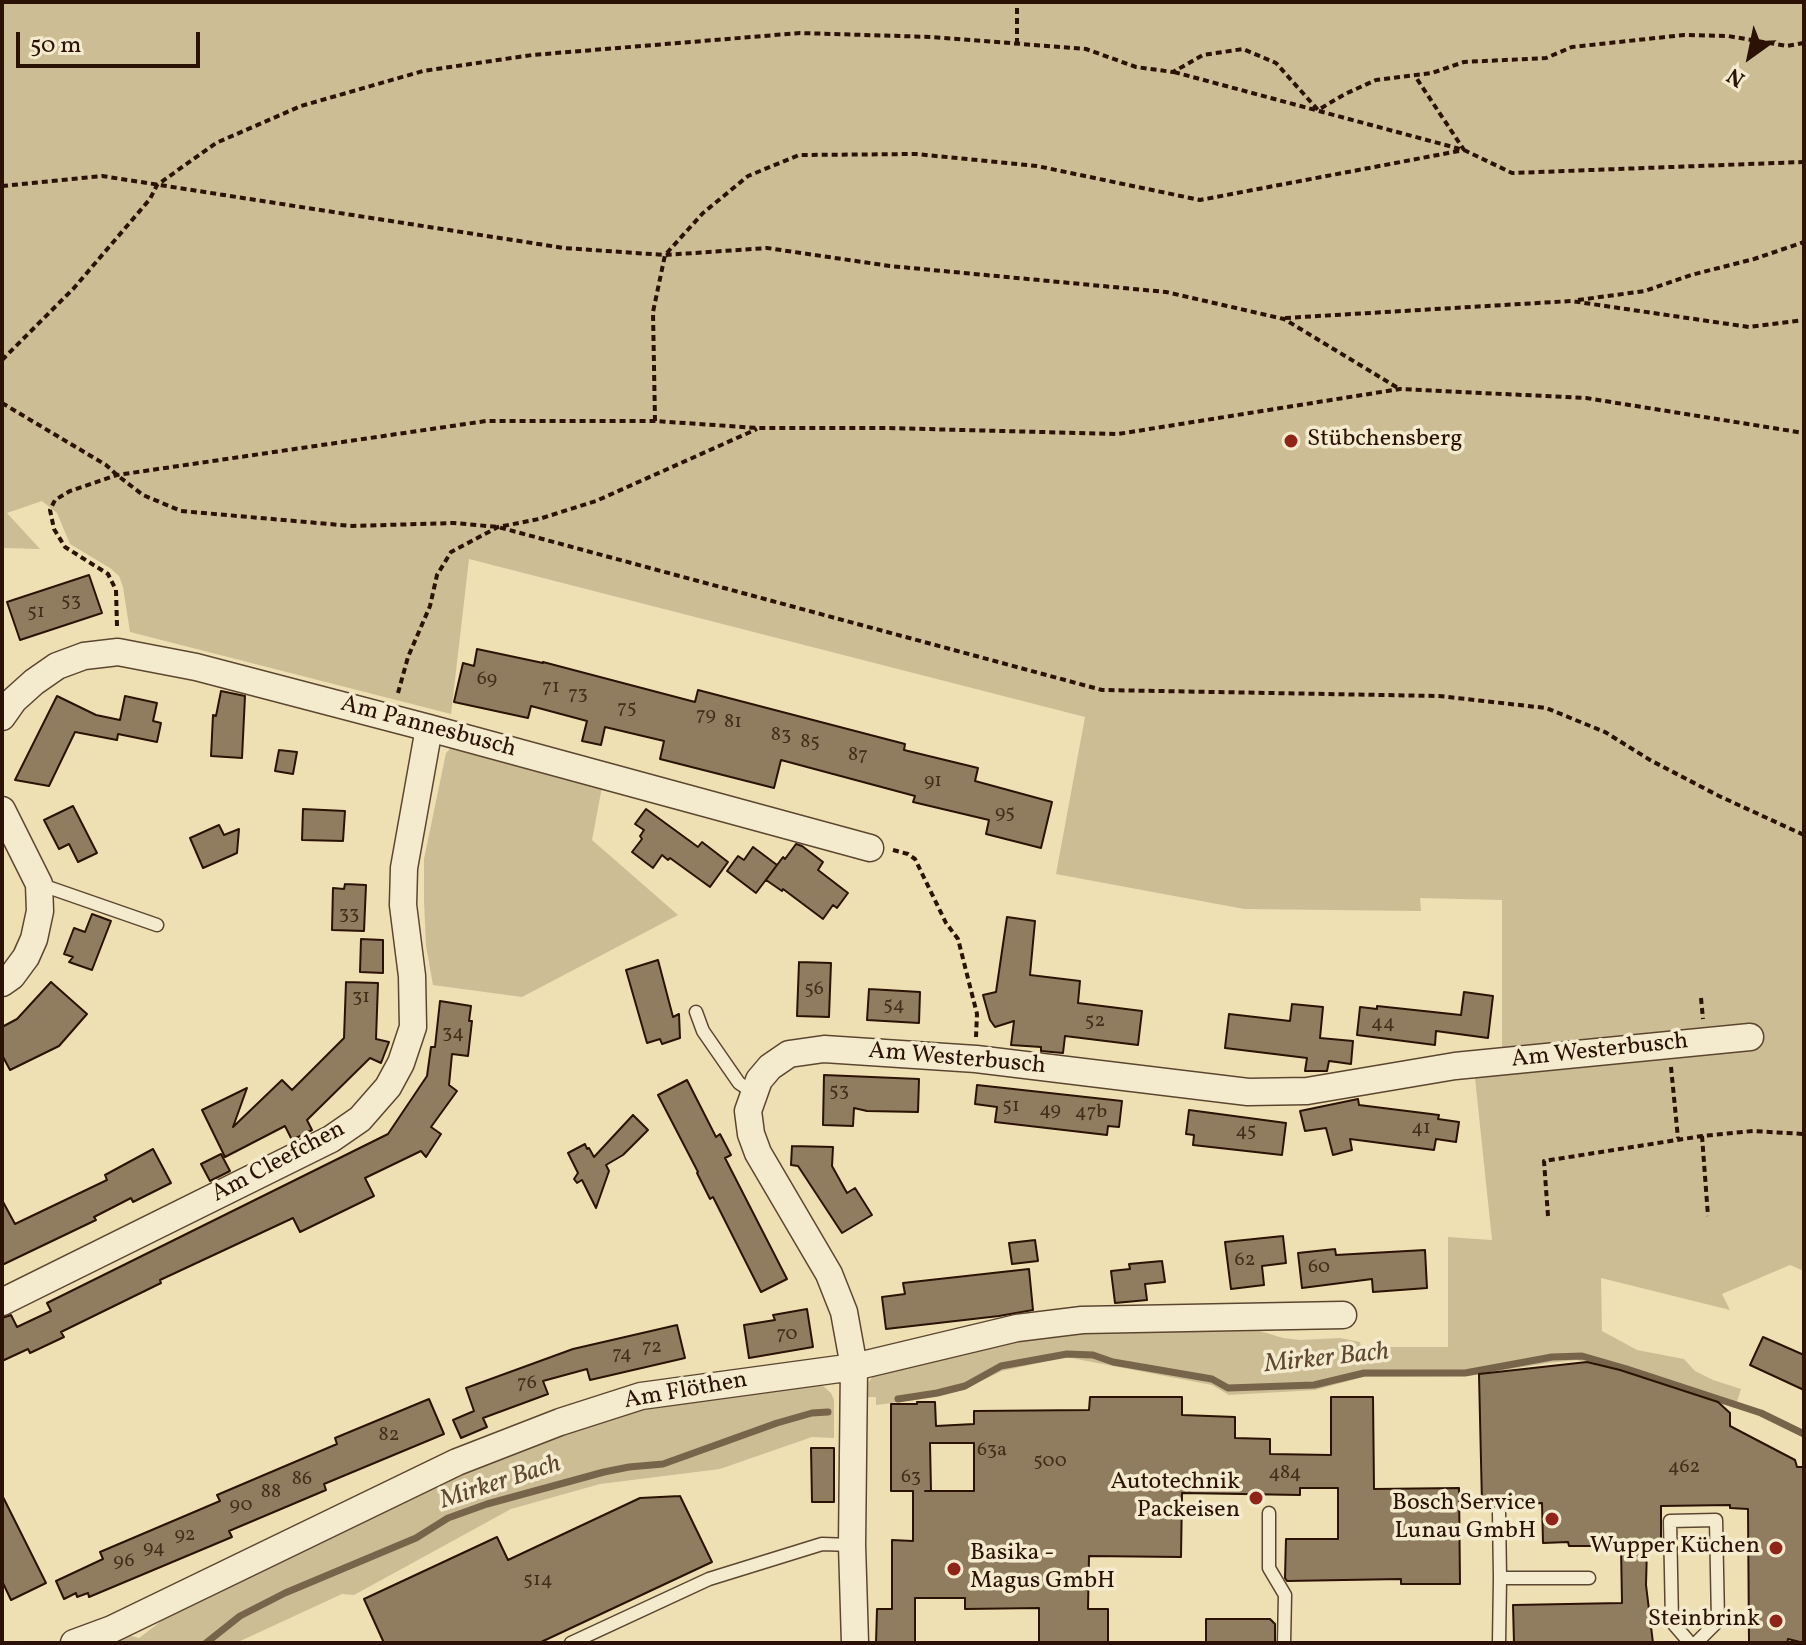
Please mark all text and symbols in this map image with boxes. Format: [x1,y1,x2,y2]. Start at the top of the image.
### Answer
scale bar [20,16,204,66]
north arrow [1710,16,1790,96]
text: 50 m [30,29,82,63]
text: N [1722,59,1752,94]
place label: Stübchensberg [1307,427,1463,455]
marker: Stübchensberg [1282,432,1300,450]
house number: 53 [61,590,81,614]
house number: 51 [27,601,45,625]
house number: 69 [477,668,497,692]
house number: 71 [542,676,560,700]
house number: 73 [568,683,588,707]
street label: Am Pannesbusch [337,691,519,765]
house number: 75 [617,697,637,721]
house number: 79 [696,704,716,728]
house number: 81 [724,711,742,735]
house number: 83 [771,724,791,748]
house number: 85 [800,731,820,755]
house number: 87 [848,744,868,768]
house number: 91 [924,770,942,794]
house number: 95 [995,802,1015,826]
house number: 33 [339,903,359,927]
house number: 56 [804,978,824,1002]
house number: 31 [352,986,370,1010]
house number: 54 [883,994,905,1018]
house number: 52 [1085,1010,1105,1034]
house number: 44 [1371,1012,1395,1036]
house number: 34 [442,1022,464,1046]
street label: Am Westerbusch [1510,1028,1690,1076]
street label: Am Westerbusch [867,1038,1047,1082]
house number: 53 [829,1080,849,1104]
house number: 51 [1002,1095,1020,1119]
house number: 49 [1039,1099,1061,1123]
house number: 47b [1075,1101,1107,1125]
street label: Am Cleefchen [207,1116,351,1210]
house number: 41 [1411,1117,1431,1141]
house number: 45 [1236,1120,1256,1144]
house number: 62 [1235,1249,1255,1273]
house number: 60 [1308,1256,1330,1280]
house number: 70 [777,1323,797,1347]
house number: 72 [642,1336,662,1360]
water label: Mirker Bach [1263,1338,1391,1382]
house number: 74 [612,1343,632,1367]
street label: Am Flöthen [622,1367,750,1417]
house number: 76 [517,1372,537,1396]
house number: 82 [379,1424,399,1448]
house number: 63a [977,1439,1007,1463]
water label: Mirker Bach [437,1450,565,1518]
house number: 500 [1033,1450,1067,1474]
house number: 462 [1668,1456,1700,1480]
house number: 484 [1268,1462,1302,1486]
house number: 63 [901,1466,921,1490]
house number: 86 [292,1468,312,1492]
place label: Autotechnik Packeisen [1110,1470,1240,1526]
house number: 88 [261,1481,281,1505]
marker: Autotechnik Packeisen [1247,1489,1265,1507]
place label: Bosch Service Lunau GmbH [1392,1491,1536,1547]
house number: 90 [230,1494,252,1518]
marker: Bosch Service Lunau GmbH [1543,1510,1561,1528]
house number: 92 [174,1524,196,1548]
place label: Wupper Küchen [1590,1534,1760,1562]
house number: 94 [143,1537,165,1561]
marker: Wupper Küchen [1767,1539,1785,1557]
place label: Basika - Magus GmbH [970,1541,1115,1597]
house number: 96 [113,1550,135,1574]
marker: Basika - Magus GmbH [945,1560,963,1578]
house number: 514 [523,1569,553,1593]
place label: Steinbrink [1648,1607,1760,1635]
marker: Steinbrink [1767,1612,1785,1630]

